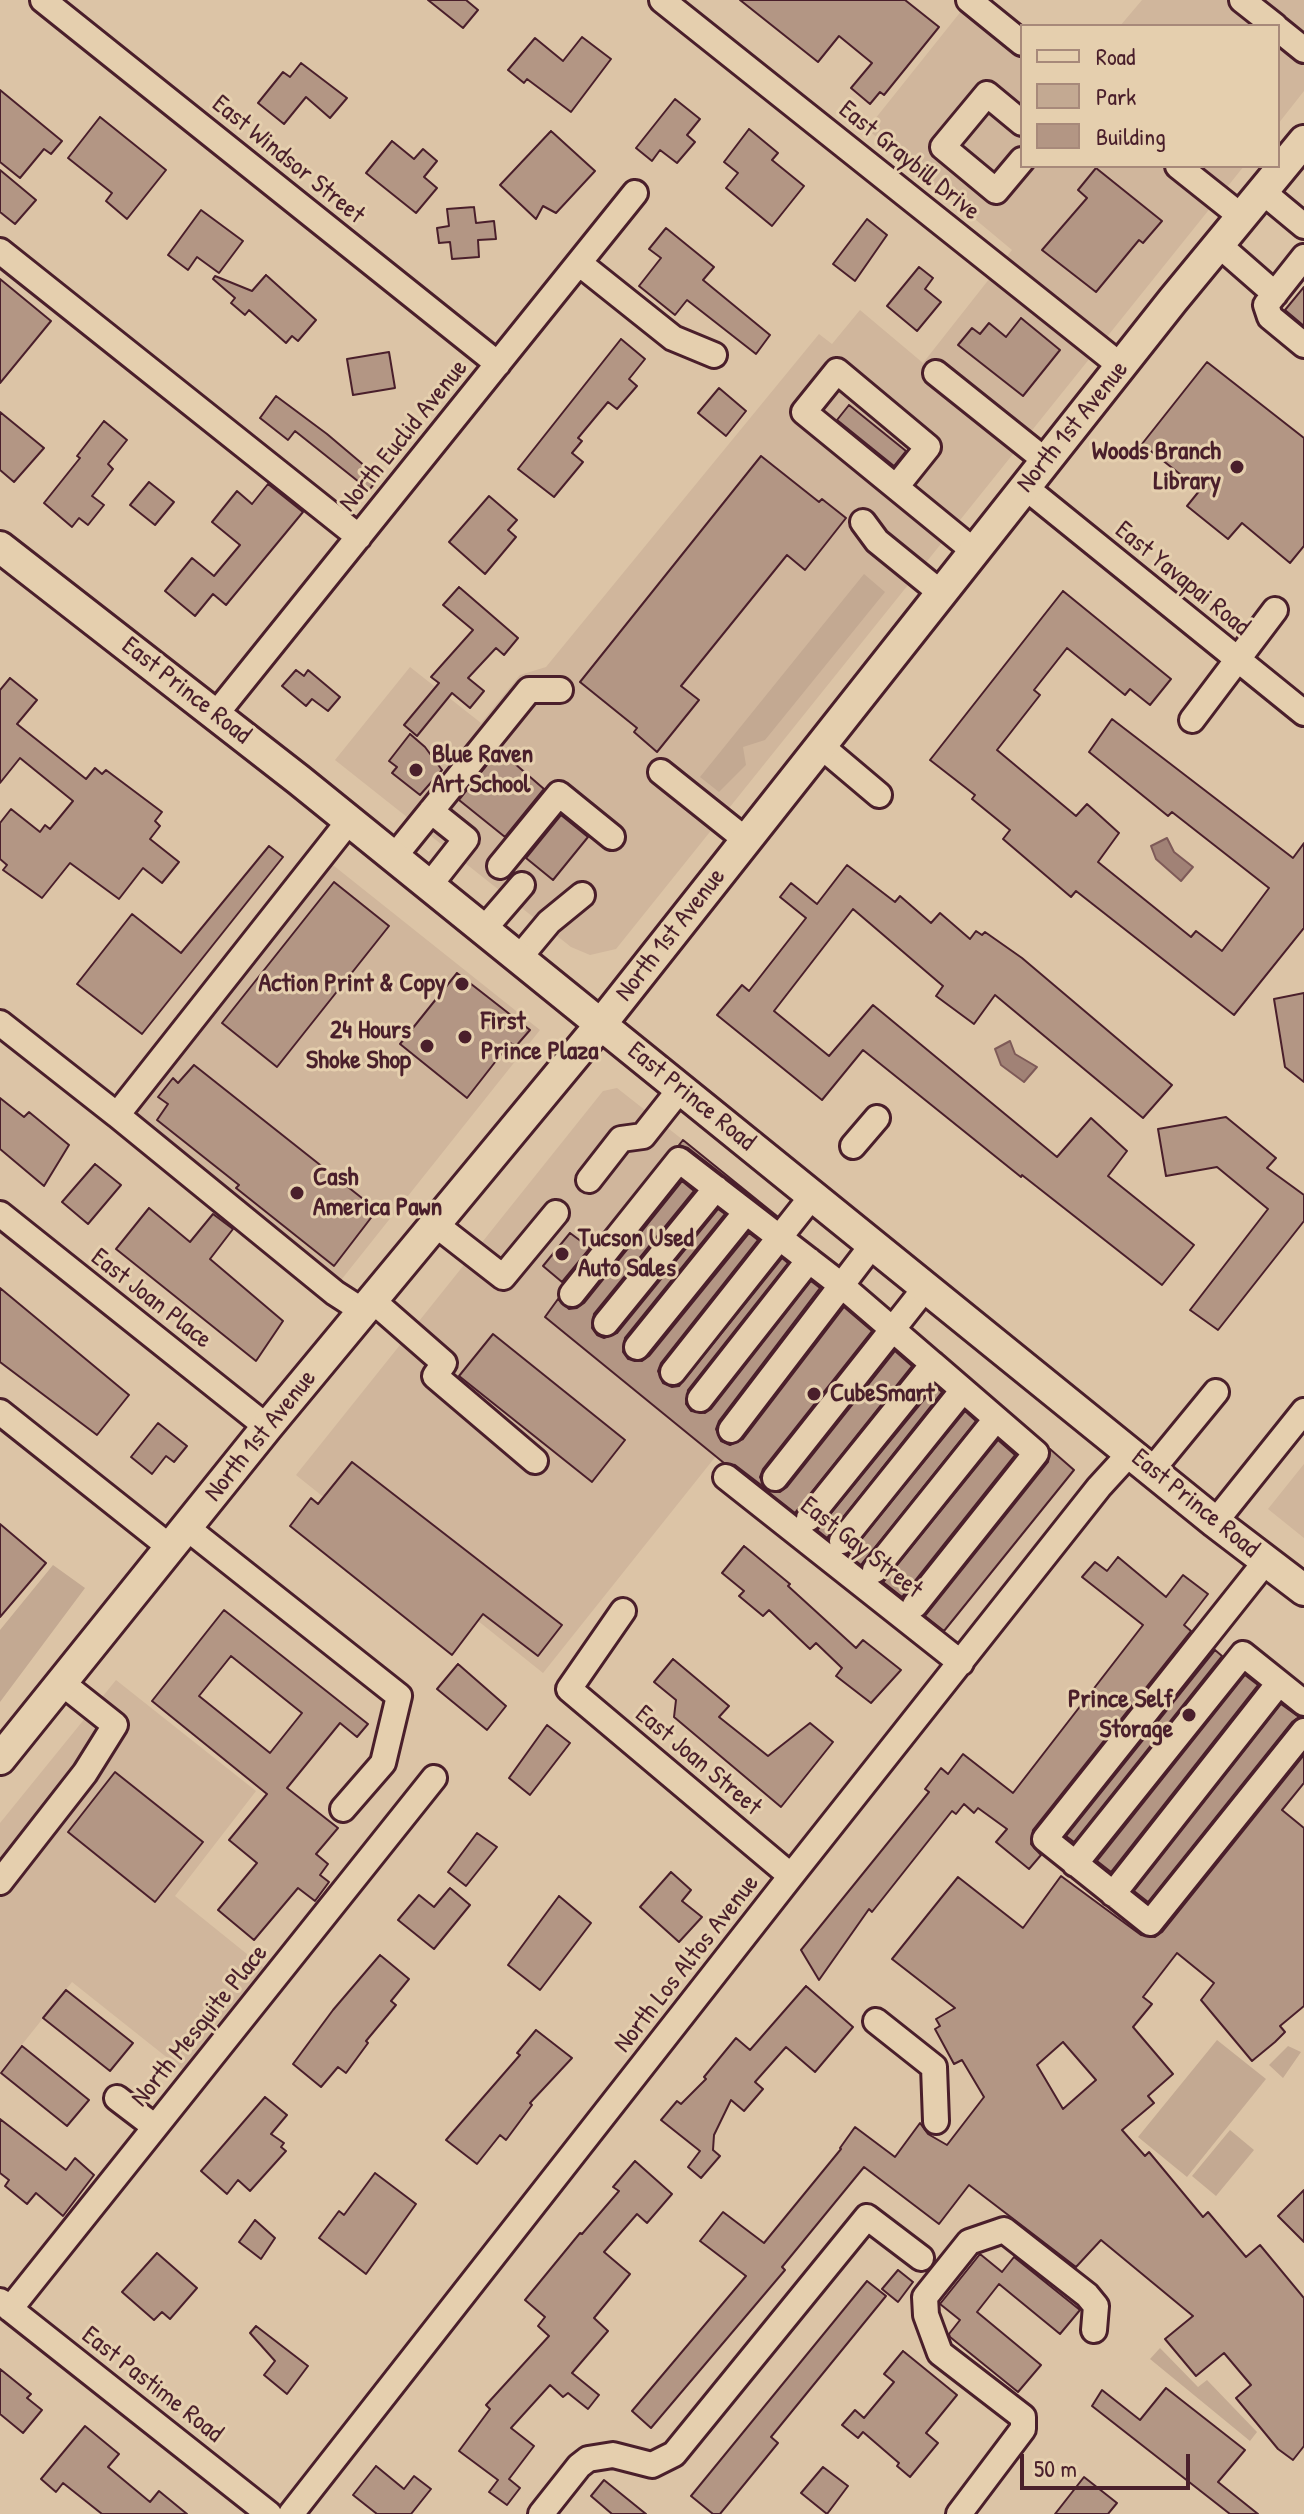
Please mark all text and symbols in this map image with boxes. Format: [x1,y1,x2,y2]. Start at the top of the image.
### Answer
legend [1020,24,1280,168]
text: Road [1096,40,1135,72]
text: Park [1096,80,1136,112]
street label: East Windsor Street [205,89,371,231]
street label: East Graybill Drive [832,94,986,228]
text: Building [1096,120,1166,152]
street label: North Euclid Avenue [333,354,475,518]
street label: North 1st Avenue [1010,355,1136,499]
place label: Woods Branch Library [1092,436,1221,498]
marker: Woods Branch Library [1228,458,1246,476]
street label: East Yavapai Road [1108,515,1256,643]
street label: East Prince Road [115,631,257,751]
place label: Blue Raven Art School [432,739,533,800]
marker: Blue Raven Art School [407,761,425,779]
street label: North 1st Avenue [609,862,733,1008]
place label: Action Print & Copy [259,968,446,1000]
marker: Action Print & Copy [453,975,471,993]
place label: First Prince Plaza [481,1006,598,1068]
place label: 24 Hours Shoke Shop [306,1015,411,1076]
marker: First Prince Plaza [456,1028,474,1046]
street label: East Prince Road [621,1036,761,1158]
marker: 24 Hours Shoke Shop [418,1037,436,1055]
place label: Cash America Pawn [313,1162,442,1224]
marker: Cash America Pawn [288,1184,306,1202]
place label: Tucson Used Auto Sales [578,1223,694,1284]
street label: East Joan Place [84,1242,218,1356]
marker: Tucson Used Auto Sales [553,1245,571,1263]
street label: North 1st Avenue [198,1364,324,1508]
place label: CubeSmart [830,1378,934,1410]
marker: CubeSmart [805,1385,823,1403]
street label: East Prince Road [1125,1443,1265,1565]
street label: East Gay Street [794,1491,928,1605]
place label: Prince Self Storage [1068,1684,1173,1746]
street label: East Joan Street [629,1699,767,1823]
marker: Prince Self Storage [1180,1706,1198,1724]
street label: North Los Altos Avenue [608,1869,766,2059]
street label: North Mesquite Place [125,1939,275,2113]
street label: East Pastime Road [75,2320,229,2450]
scale bar [1024,2438,1194,2488]
text: 50 m [1034,2452,1077,2484]

